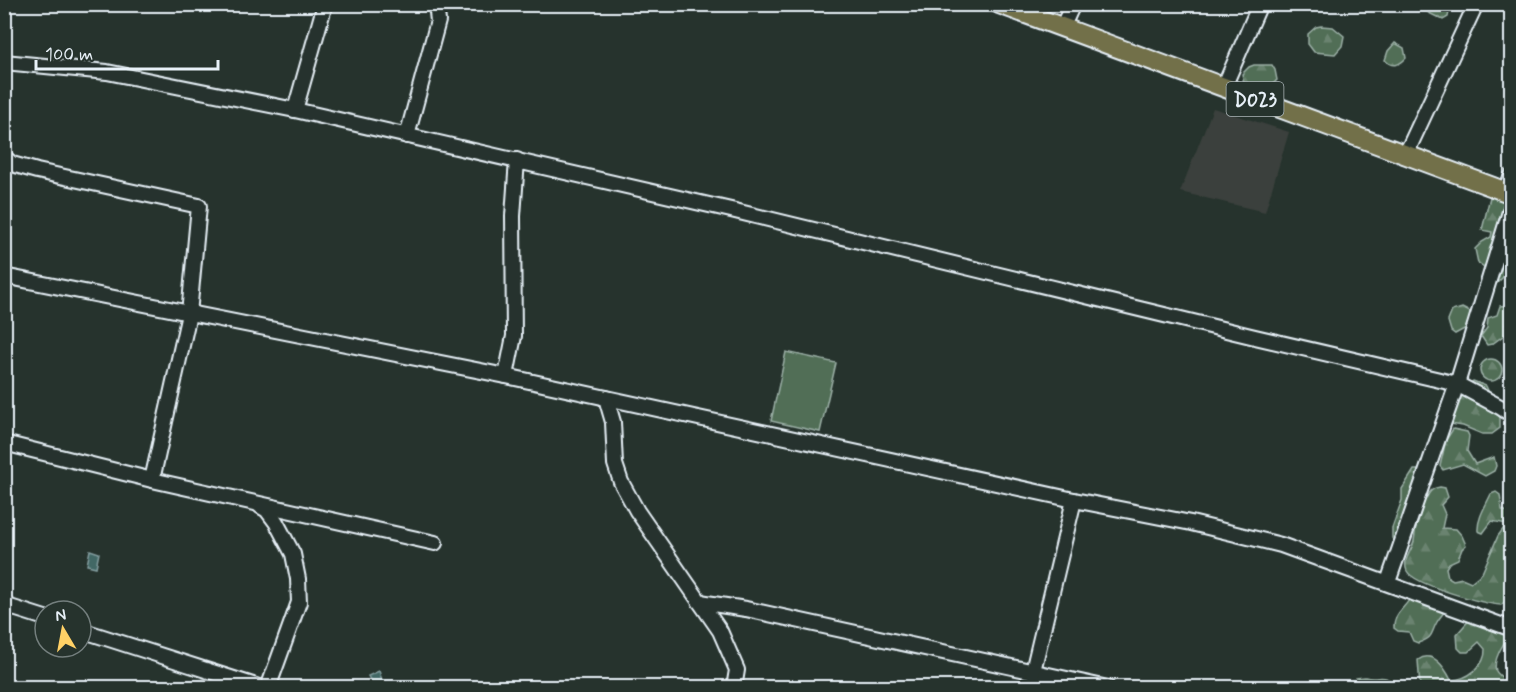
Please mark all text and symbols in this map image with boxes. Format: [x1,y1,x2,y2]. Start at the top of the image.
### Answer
scale bar [36,33,218,71]
text: 100 m [45,43,93,67]
road number: D023 [1226,82,1284,116]
north arrow [33,599,93,659]
text: N [54,604,68,627]

